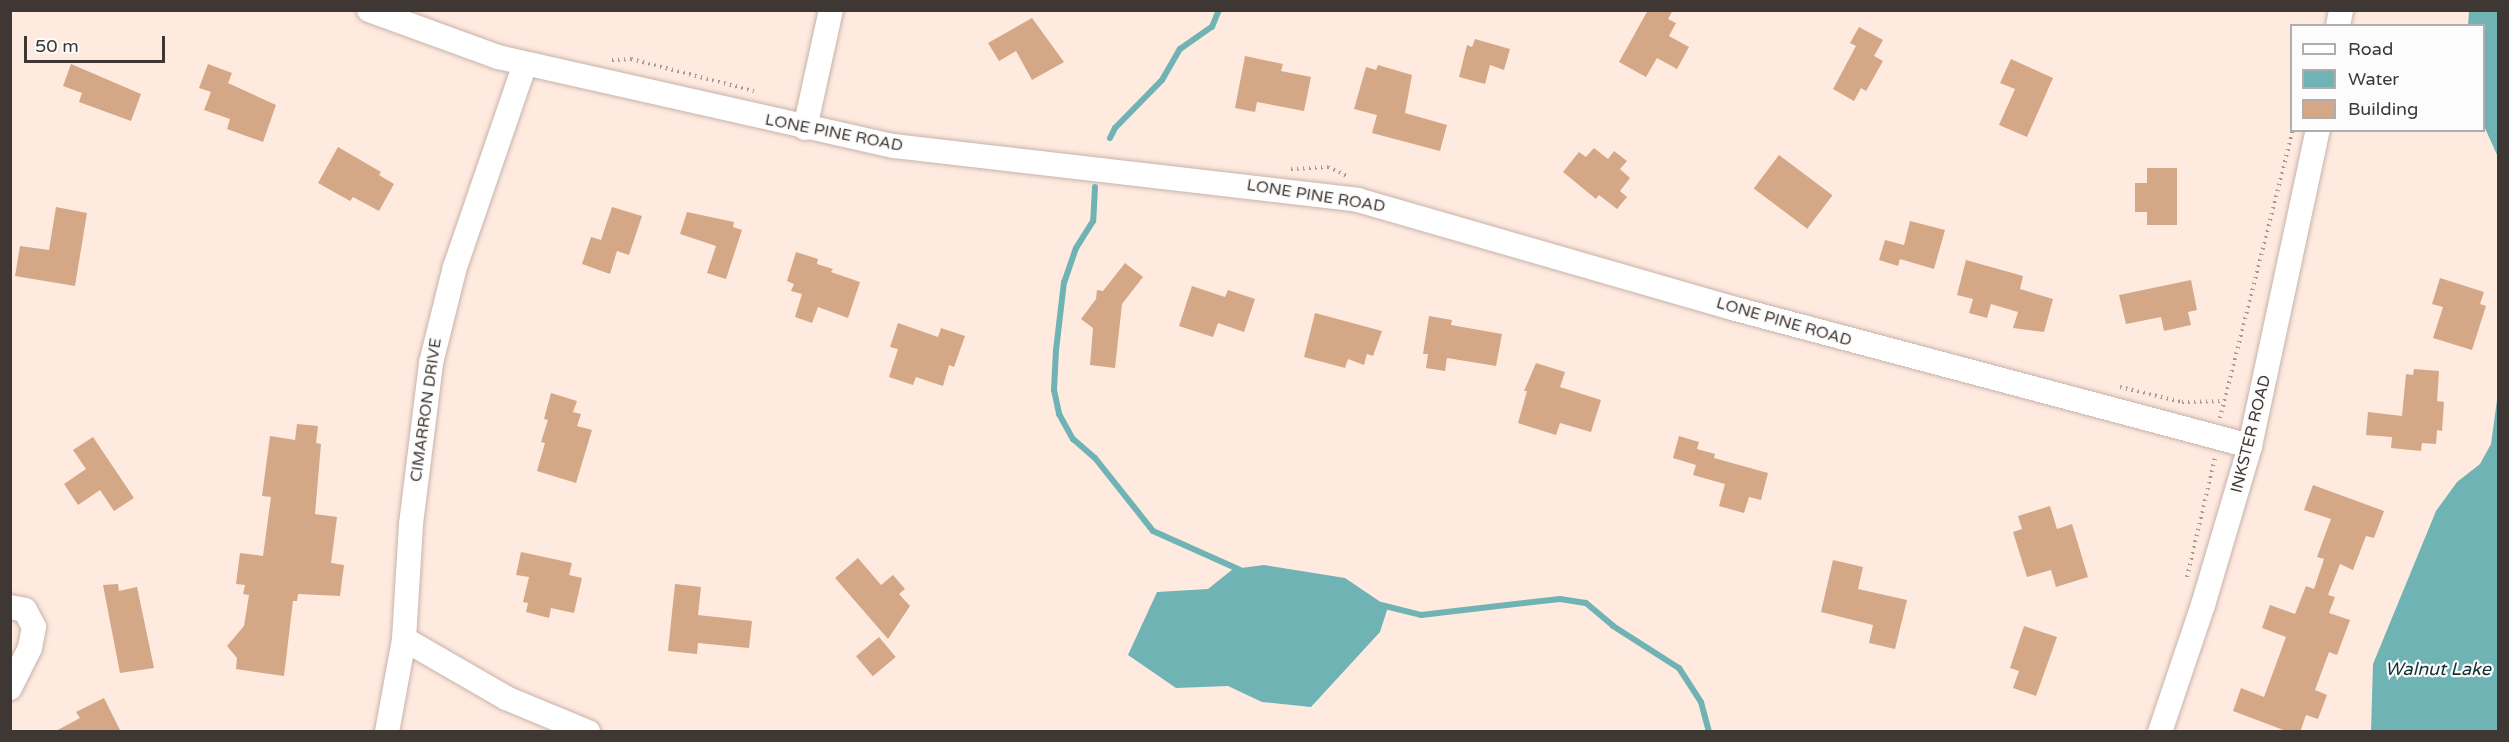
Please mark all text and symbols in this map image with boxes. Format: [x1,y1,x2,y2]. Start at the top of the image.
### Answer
scale bar [27,24,168,62]
legend [2290,24,2485,132]
text: 50 m [35,35,79,57]
text: Road [2348,38,2393,60]
text: Water [2348,68,2399,90]
text: Building [2348,98,2418,120]
street label: LONE PINE ROAD [763,110,905,156]
street label: LONE PINE ROAD [1245,176,1387,216]
street label: LONE PINE ROAD [1714,293,1854,351]
street label: CIMARRON DRIVE [406,337,446,483]
street label: INKSTER ROAD [2227,373,2275,495]
water label: Walnut Lake [2385,658,2491,680]

